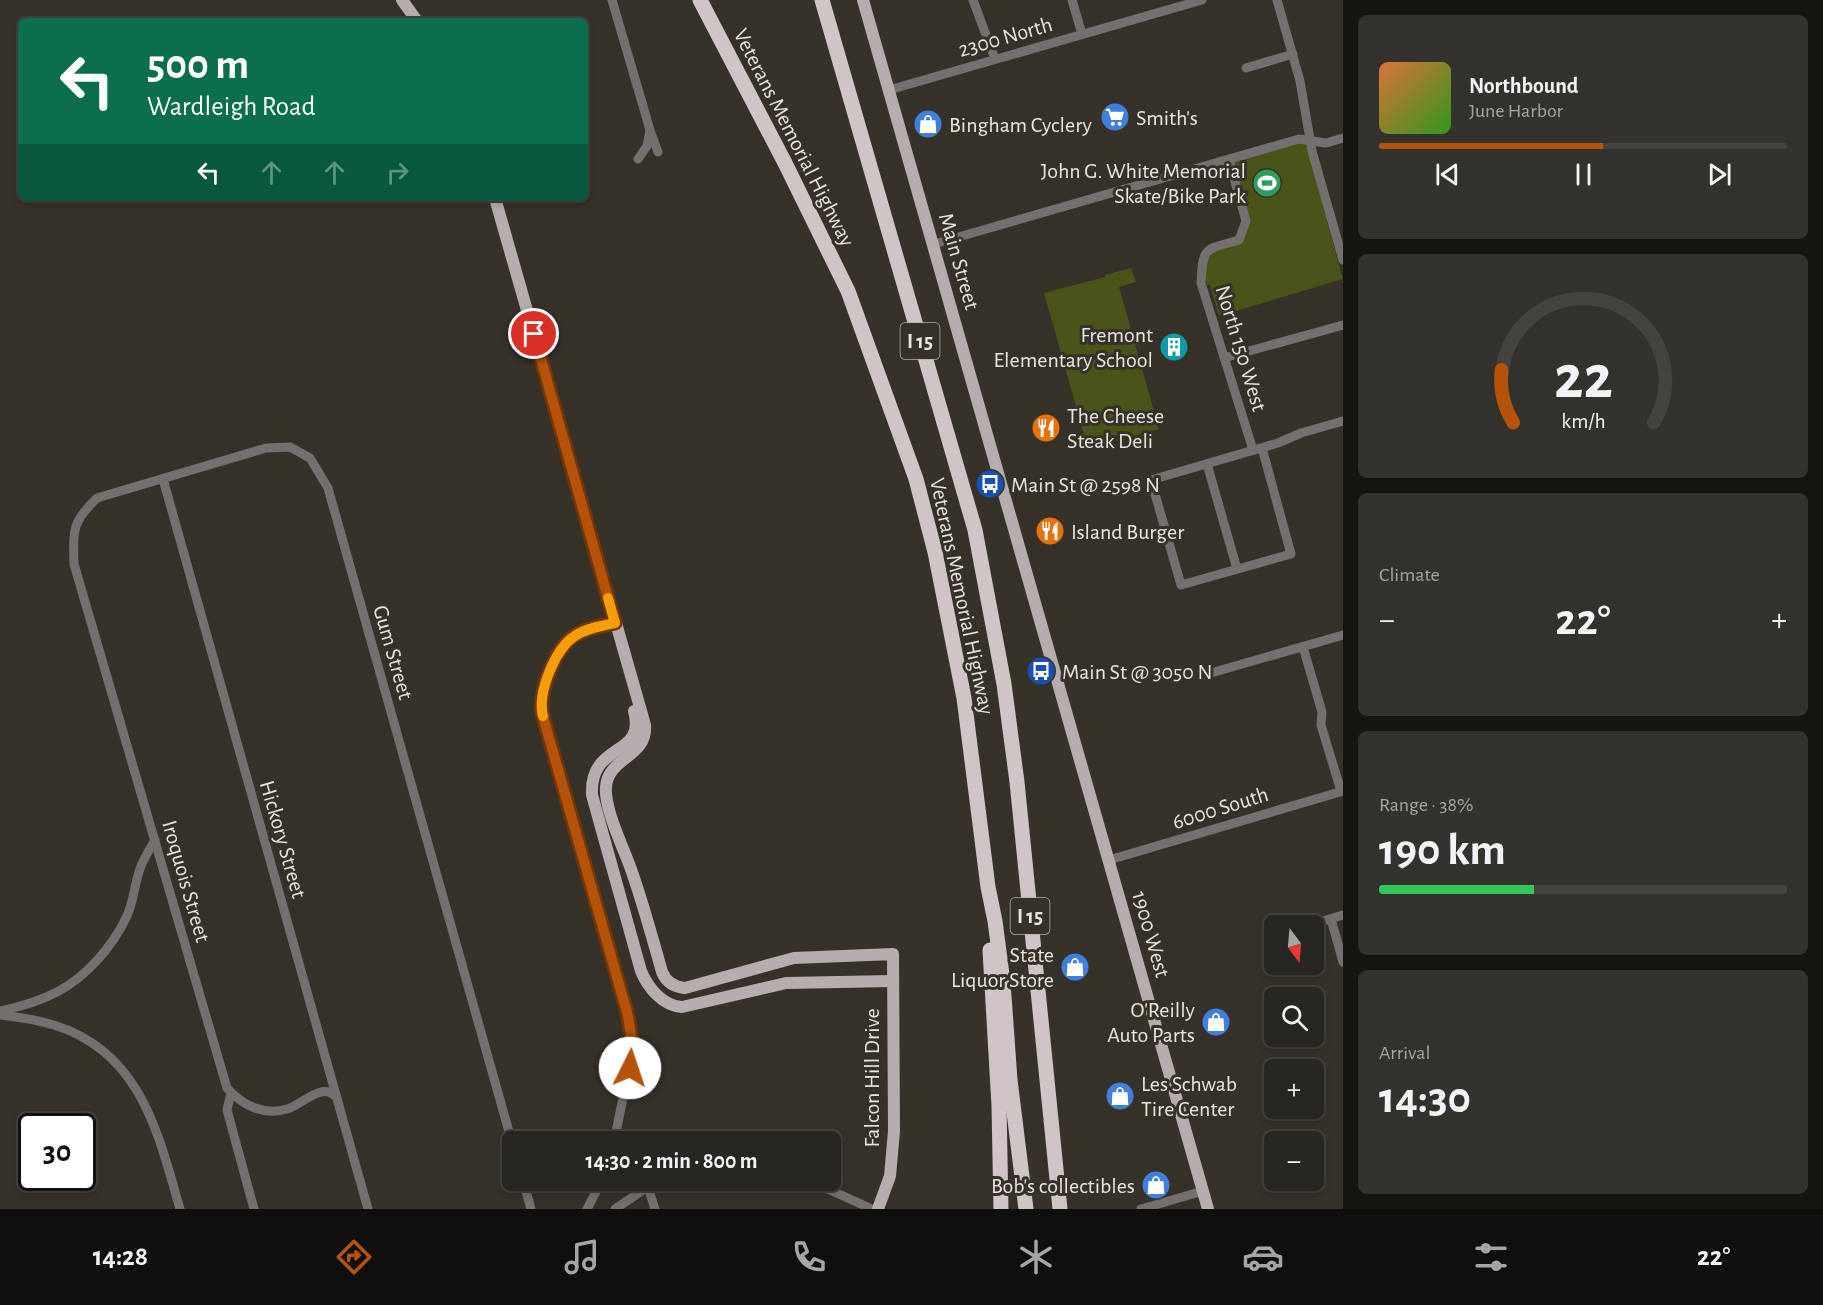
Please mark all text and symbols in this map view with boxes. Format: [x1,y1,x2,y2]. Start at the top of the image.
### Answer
street label: 2300 North [956,13,1055,61]
street label: Veterans Memorial Highway [730,25,859,250]
icon: left [48,42,126,120]
text: 500 m [147,44,249,86]
text: Northbound [1469,75,1578,97]
text: Wardleigh Road [147,93,316,120]
supermarket icon: Smith's [1099,101,1131,133]
text: June Harbor [1469,101,1563,121]
place label: Smith's [1136,107,1198,129]
shop icon: Bingham Cyclery [912,108,944,140]
place label: Bingham Cyclery [949,114,1093,136]
icon: left [192,156,225,189]
icon: ahead [255,156,288,189]
icon: ahead [318,156,351,189]
icon: right [381,156,414,189]
icon: previous [1431,158,1464,191]
icon: pause [1567,158,1600,191]
icon: next [1703,158,1736,191]
place label: John G. White Memorial Skate/Bike Park [1041,160,1246,207]
sports icon: John G. White Memorial Skate/Bike Park [1251,167,1283,199]
street label: Main Street [935,210,983,312]
street label: North 150 West [1211,283,1271,414]
pin [508,308,559,359]
icon: arrive [517,317,550,350]
road number: I 15 [900,323,940,359]
place label: Fremont Elementary School [993,324,1153,371]
building icon: Fremont Elementary School [1158,331,1190,363]
text: 22 [1554,347,1612,409]
place label: The Cheese Steak Deli [1067,405,1164,452]
text: km/h [1561,411,1605,432]
restaurant icon: The Cheese Steak Deli [1030,412,1062,444]
bus stop icon: Main St @ 2598 N [974,468,1006,500]
place label: Main St @ 2598 N [1011,474,1160,496]
street label: Veterans Memorial Highway [926,476,998,717]
restaurant icon: Island Burger [1034,515,1066,547]
place label: Island Burger [1071,521,1184,543]
text: Climate [1379,565,1440,585]
text: 22° [1555,598,1611,643]
street label: Gum Street [369,603,417,702]
text: − [1379,604,1395,637]
text: + [1771,604,1787,637]
bus stop icon: Main St @ 3050 N [1025,655,1057,687]
place label: Main St @ 3050 N [1062,661,1213,683]
street label: Hickory Street [256,778,310,901]
street label: 6000 South [1170,783,1271,833]
text: Range · 38% [1379,795,1473,815]
street label: Iroquois Street [158,818,214,945]
text: 190 km [1379,828,1506,873]
street label: 1900 West [1128,889,1174,980]
road number: I 15 [1010,898,1050,934]
north arrow [1264,915,1324,975]
map controls [1264,915,1324,1191]
place label: State Liquor Store [951,944,1054,991]
shop icon: State Liquor Store [1059,951,1091,983]
button: search [1264,987,1324,1047]
place label: O'Reilly Auto Parts [1107,999,1196,1046]
shop icon: O'Reilly Auto Parts [1200,1006,1232,1038]
street label: Falcon Hill Drive [861,1008,883,1148]
position arrow [598,1036,662,1100]
text: Arrival [1379,1043,1430,1063]
button: + [1264,1059,1324,1119]
place label: Les Schwab Tire Center [1141,1073,1237,1120]
text: 14:30 [1379,1076,1471,1121]
shop icon: Les Schwab Tire Center [1104,1080,1136,1112]
speed limit sign: 30 [18,1113,96,1191]
button: − [1264,1131,1324,1191]
text: 14:30 · 2 min · 800 m [586,1150,758,1172]
shop icon: Bob's collectibles [1140,1169,1172,1201]
place label: Bob's collectibles [991,1175,1135,1197]
icon: directions [333,1236,375,1278]
icon: music [561,1236,603,1278]
icon: phone [788,1236,830,1278]
icon: climate [1015,1236,1057,1278]
icon: car [1242,1236,1284,1278]
icon: filters [1470,1236,1512,1278]
text: 14:28 [93,1243,148,1270]
text: 22° [1697,1243,1730,1270]

